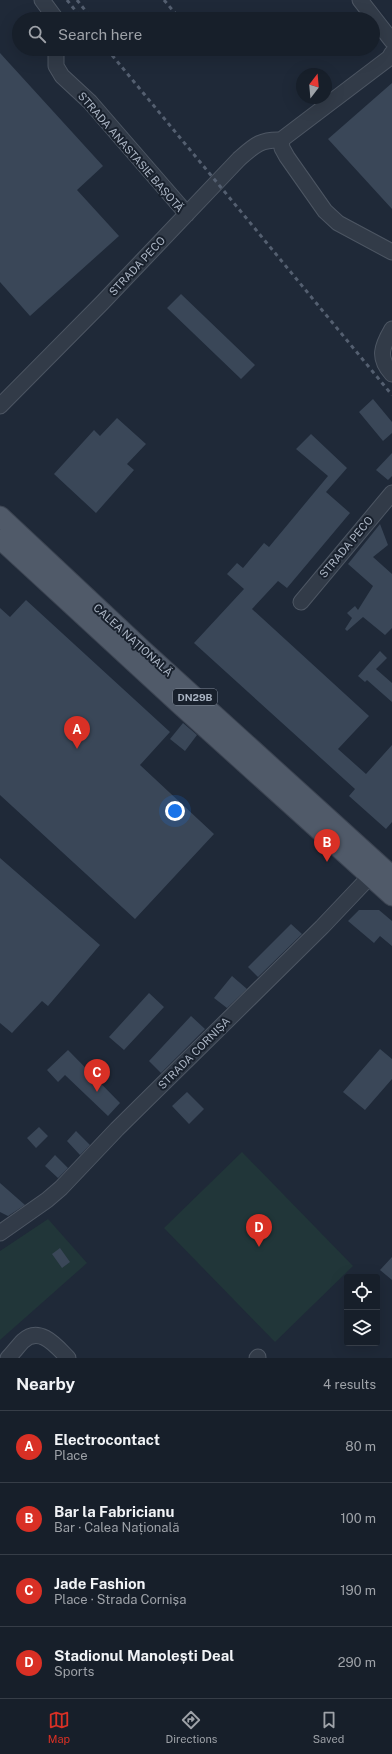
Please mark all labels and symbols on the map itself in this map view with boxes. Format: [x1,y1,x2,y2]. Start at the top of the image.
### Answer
north arrow [296,68,332,104]
street label: STRADA ANASTASIE BAȘOTĂ [76,90,186,214]
street label: STRADA PECO [107,234,167,298]
street label: STRADA PECO [317,514,375,580]
street label: CALEA NAȚIONALĂ [91,601,175,679]
road number: DN29B [173,689,217,705]
pin: A [64,716,90,749]
your location [165,801,185,821]
pin: B [314,829,340,862]
street label: STRADA CORNIȘA [156,1015,232,1091]
pin: C [84,1059,110,1092]
pin: D [246,1214,272,1247]

